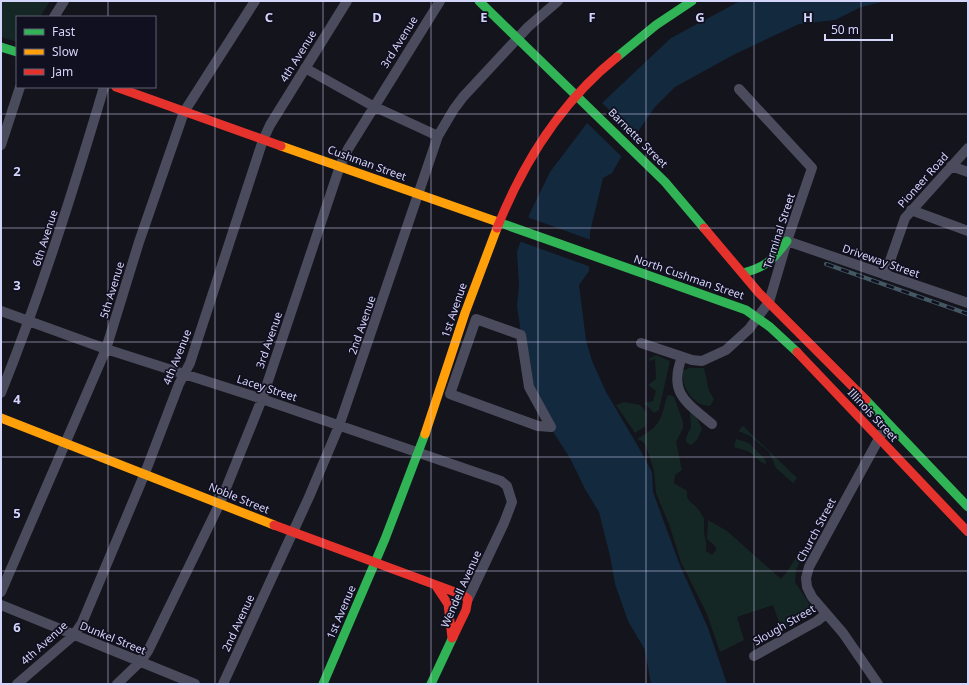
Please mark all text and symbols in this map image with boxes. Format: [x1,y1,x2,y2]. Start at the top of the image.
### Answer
text: C [265,8,273,26]
text: D [372,8,382,26]
text: E [480,8,488,26]
text: F [588,8,596,26]
text: G [695,8,705,26]
text: H [803,8,813,26]
street label: 3rd Avenue [377,13,421,71]
legend [16,16,156,88]
scale bar [825,16,892,42]
text: 50 m [831,21,859,38]
text: Fast [52,23,76,40]
street label: 4th Avenue [276,27,319,85]
text: Slow [52,43,79,60]
text: Jam [51,63,73,80]
street label: Barnette Street [605,105,671,171]
street label: Cushman Street [326,141,409,184]
street label: Pioneer Road [894,149,951,210]
text: 2 [13,162,21,180]
street label: Terminal Street [759,191,798,271]
street label: 6th Avenue [28,208,61,268]
street label: Driveway Street [840,240,922,281]
street label: North Cushman Street [632,251,746,302]
street label: 5th Avenue [96,260,127,320]
text: 3 [13,276,21,294]
street label: 1st Avenue [437,280,470,339]
street label: 2nd Avenue [344,293,379,356]
street label: 3rd Avenue [252,310,285,370]
street label: 4th Avenue [159,327,194,387]
street label: Lacey Street [235,371,299,404]
street label: Illinois Street [845,385,902,444]
text: 4 [13,390,21,408]
street label: Noble Street [207,479,272,517]
street label: Church Street [792,495,839,564]
text: 5 [13,504,21,522]
street label: Wendell Avenue [437,548,484,630]
street label: 1st Avenue [322,583,359,641]
street label: 2nd Avenue [218,592,257,654]
street label: Slough Street [750,601,818,648]
street label: 4th Avenue [17,617,70,668]
street label: Dunkel Street [78,617,149,658]
text: 6 [13,618,21,636]

